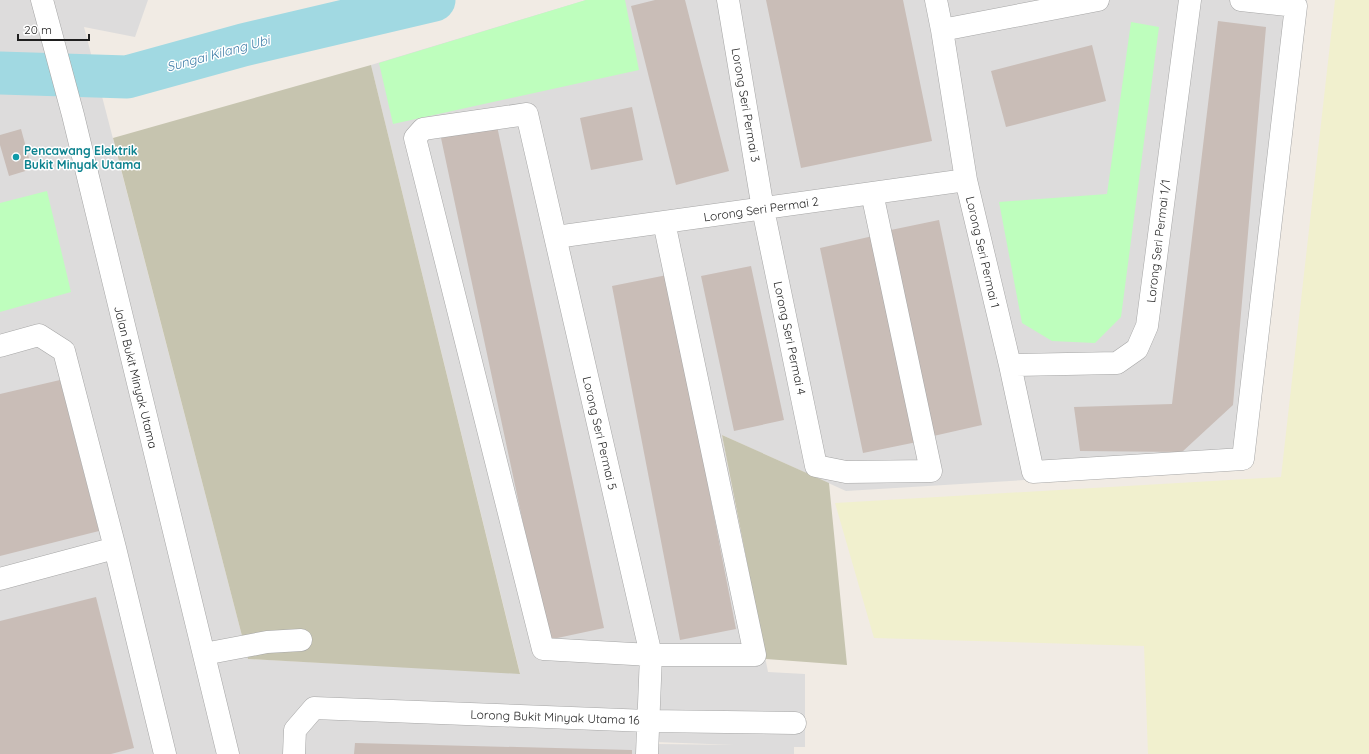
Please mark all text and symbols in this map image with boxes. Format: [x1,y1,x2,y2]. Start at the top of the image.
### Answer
scale bar [18,16,89,42]
text: 20 m [24,22,52,37]
water label: Sungai Kilang Ubi [165,31,273,74]
street label: Lorong Seri Permai 3 [729,47,763,163]
place label: Pencawang Elektrik Bukit Minyak Utama [24,143,141,172]
marker: Pencawang Elektrik Bukit Minyak Utama [11,152,21,162]
street label: Lorong Seri Permai 1/1 [1143,178,1173,304]
street label: Lorong Seri Permai 2 [702,193,820,225]
street label: Lorong Seri Permai 1 [963,195,1003,309]
street label: Lorong Seri Permai 4 [771,280,809,396]
street label: Jalan Bukit Minyak Utama [111,304,161,450]
street label: Lorong Seri Permai 5 [580,375,620,491]
street label: Lorong Bukit Minyak Utama 16 [470,707,640,727]

